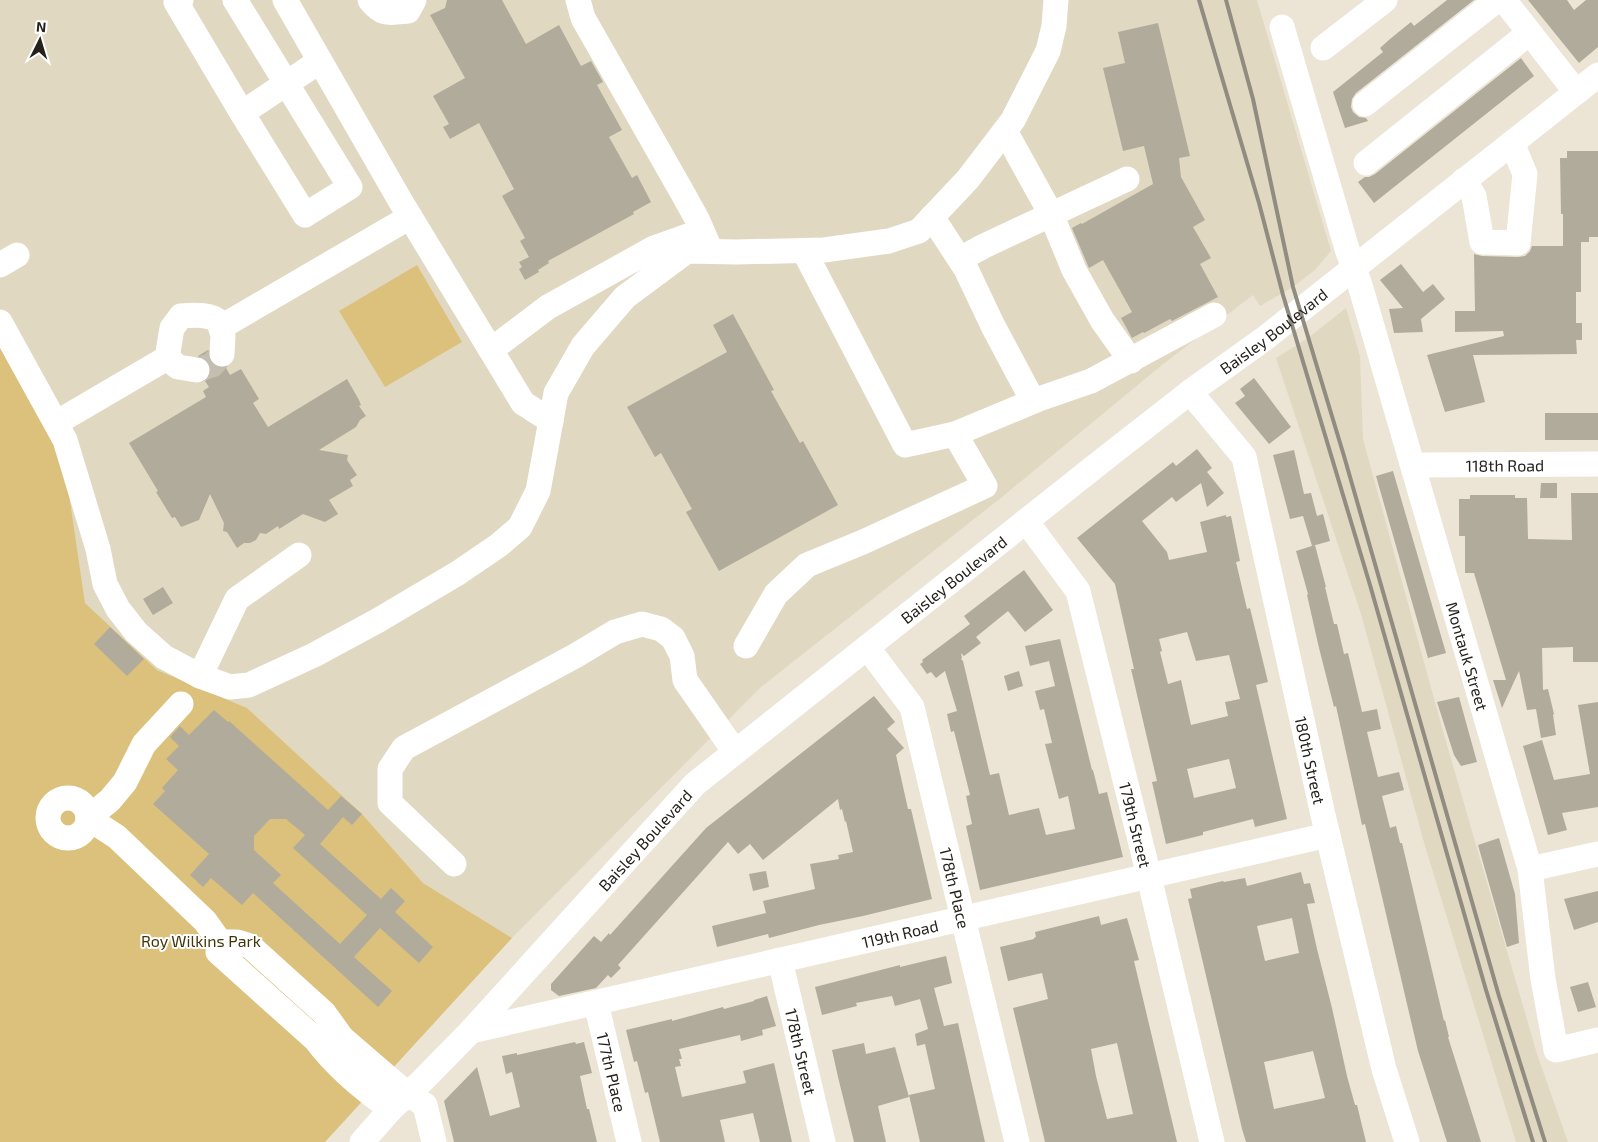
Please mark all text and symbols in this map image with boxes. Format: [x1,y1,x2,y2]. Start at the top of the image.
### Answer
north arrow [15,15,65,65]
text: N [35,18,47,35]
street label: Baisley Boulevard [1216,284,1331,377]
street label: 118th Road [1466,455,1544,474]
street label: Baisley Boulevard [897,531,1010,627]
street label: Montauk Street [1443,599,1493,713]
street label: 180th Street [1292,715,1330,806]
street label: 179th Street [1116,780,1156,869]
street label: Baisley Boulevard [594,785,695,894]
street label: 178th Place [937,845,975,930]
street label: 119th Road [860,915,940,951]
park label: Roy Wilkins Park [141,931,261,950]
street label: 178th Street [782,1007,821,1096]
street label: 177th Place [594,1030,631,1114]

